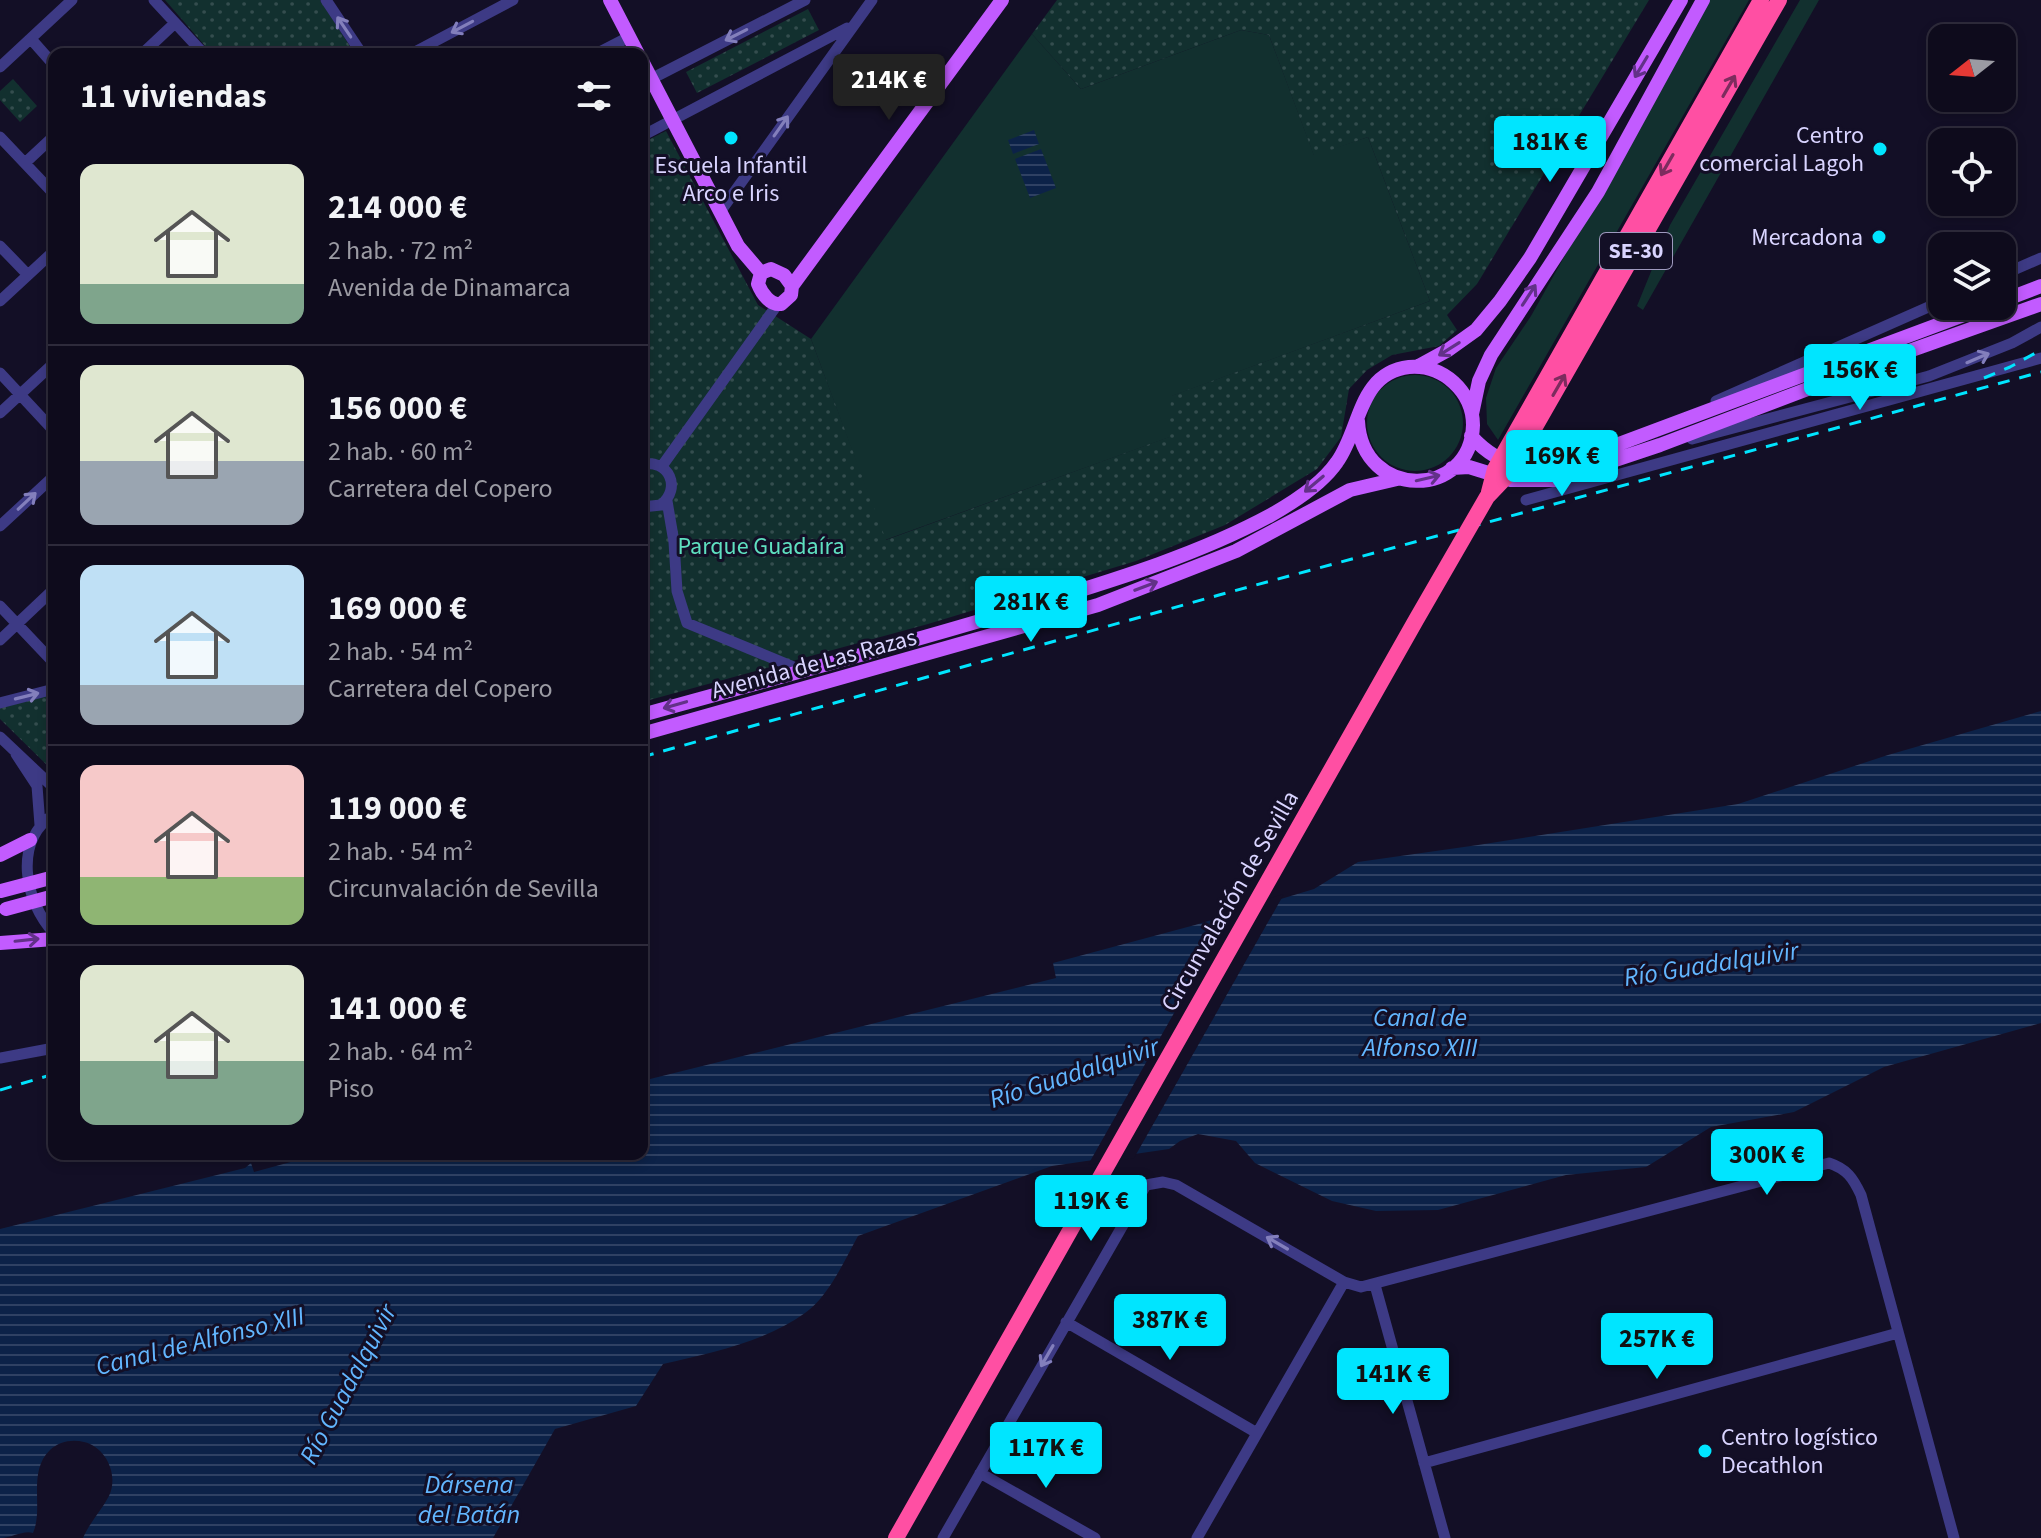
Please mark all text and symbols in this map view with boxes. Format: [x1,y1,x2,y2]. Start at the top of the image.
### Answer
one-way arrow [335,16,351,39]
one-way arrow [451,20,475,35]
north arrow [1928,24,2016,112]
map controls [1928,24,2016,320]
one-way arrow [724,28,748,44]
pin: 214K € [824,54,954,122]
one-way arrow [1633,55,1649,78]
text: 214K € [851,61,927,98]
text: 11 viviendas [80,72,267,121]
icon: filters [572,74,616,118]
one-way arrow [1722,75,1738,98]
one-way arrow [773,115,789,137]
pin: 181K € [1485,116,1615,184]
place label: Centro comercial Lagoh [1699,118,1864,181]
text: 181K € [1512,123,1588,160]
button: locate [1928,128,2016,216]
marker: Escuela Infantil Arco e Iris [722,129,740,147]
marker: Centro comercial Lagoh [1871,140,1889,158]
place label: Escuela Infantil Arco e Iris [655,148,807,211]
one-way arrow [1659,153,1675,176]
text: 214 000 € [328,183,467,232]
icon: home [144,196,240,292]
place label: Mercadona [1751,220,1863,255]
marker: Mercadona [1870,228,1888,246]
text: 2 hab. · 72 m² [328,232,473,269]
button: layers [1928,232,2016,320]
road number: SE-30 [1600,233,1672,269]
text: Avenida de Dinamarca [328,269,571,306]
one-way arrow [1521,284,1538,306]
one-way arrow [1438,341,1461,357]
pin: 156K € [1795,344,1925,412]
one-way arrow [1965,349,1990,364]
text: 156K € [1822,351,1898,388]
one-way arrow [1551,374,1567,397]
text: 156 000 € [328,384,467,433]
icon: home [144,397,240,493]
pin: 169K € [1497,430,1627,498]
text: 2 hab. · 60 m² [328,433,473,470]
text: 169K € [1524,437,1600,474]
text: Carretera del Copero [328,470,553,507]
one-way arrow [1414,470,1440,485]
one-way arrow [1305,475,1325,493]
one-way arrow [17,491,37,510]
park label: Parque Guadaíra [678,529,844,564]
pin: 281K € [966,576,1096,644]
one-way arrow [1134,578,1158,592]
text: 281K € [993,583,1069,620]
text: 169 000 € [328,584,467,633]
icon: home [144,597,240,693]
street label: Avenida de Las Razas [707,620,921,708]
text: 2 hab. · 54 m² [328,633,473,670]
text: Carretera del Copero [328,670,553,707]
one-way arrow [14,687,39,702]
one-way arrow [662,699,688,714]
text: 119 000 € [328,784,467,833]
street label: Circunvalación de Sevilla [1152,784,1308,1018]
icon: home [144,797,240,893]
text: 2 hab. · 54 m² [328,833,473,870]
text: Circunvalación de Sevilla [328,870,599,907]
one-way arrow [13,932,40,947]
water label: Río Guadalquivir [1621,932,1802,996]
text: 141 000 € [328,984,467,1033]
icon: home [144,997,240,1093]
water label: Canal de Alfonso XIII [1361,999,1478,1066]
water label: Río Guadalquivir [984,1028,1165,1118]
text: 2 hab. · 64 m² [328,1033,473,1070]
text: Piso [328,1070,374,1107]
pin: 300K € [1702,1129,1832,1197]
text: 300K € [1729,1136,1805,1173]
pin: 119K € [1026,1175,1156,1243]
text: 119K € [1053,1182,1129,1219]
one-way arrow [1265,1235,1289,1250]
pin: 387K € [1105,1294,1235,1362]
water label: Río Guadalquivir [290,1296,406,1471]
water label: Canal de Alfonso XIII [92,1297,309,1385]
text: 387K € [1132,1301,1208,1338]
pin: 257K € [1592,1313,1722,1381]
text: 257K € [1619,1320,1695,1357]
one-way arrow [1039,1343,1054,1367]
pin: 141K € [1328,1348,1458,1416]
text: 141K € [1355,1355,1431,1392]
place label: Centro logístico Decathlon [1721,1420,1878,1483]
pin: 117K € [981,1422,1111,1490]
text: 117K € [1008,1429,1084,1466]
marker: Centro logístico Decathlon [1696,1442,1714,1460]
water label: Dársena del Batán [418,1466,520,1533]

